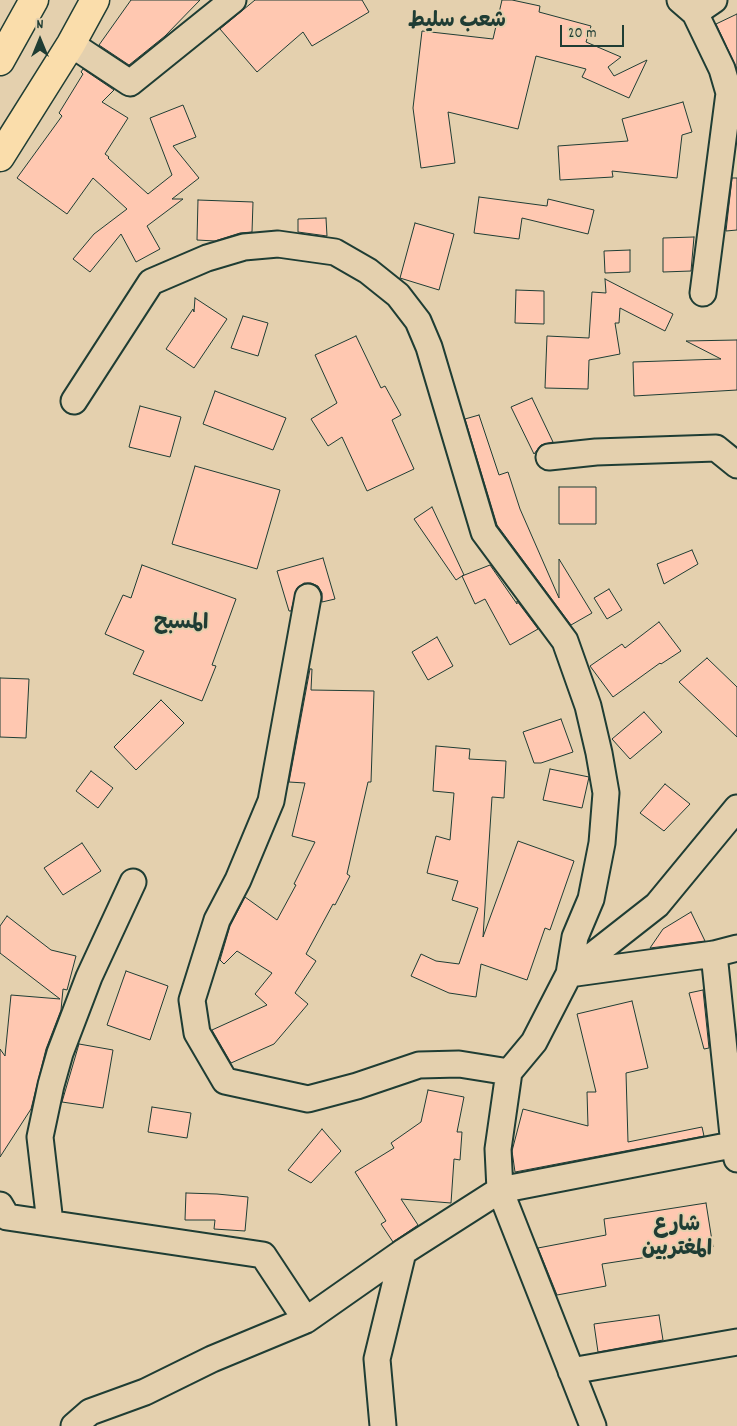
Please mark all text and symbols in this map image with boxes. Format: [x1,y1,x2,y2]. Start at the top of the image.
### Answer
district label: شعب سليط [408,10,506,36]
north arrow [15,15,65,65]
text: N [37,15,43,35]
scale bar [562,15,626,47]
text: 20 m [568,23,596,45]
district label: المسبح [154,612,208,638]
district label: شارع المغتربين [642,1214,712,1264]

